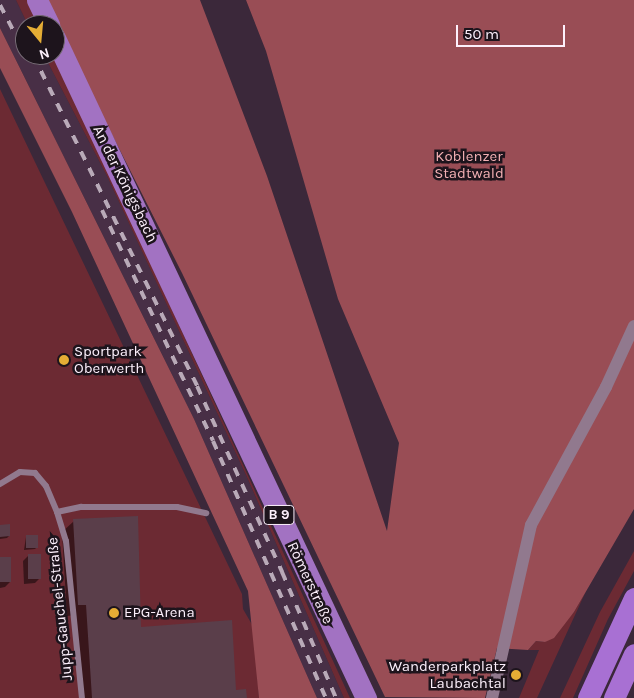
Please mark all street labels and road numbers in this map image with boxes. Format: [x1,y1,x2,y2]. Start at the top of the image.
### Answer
street label: An der Königsbach [89,123,161,245]
road number: B 9 [263,504,295,526]
street label: Jupp-Gauchel-Straße [44,536,76,682]
street label: Römerstraße [283,539,337,627]

